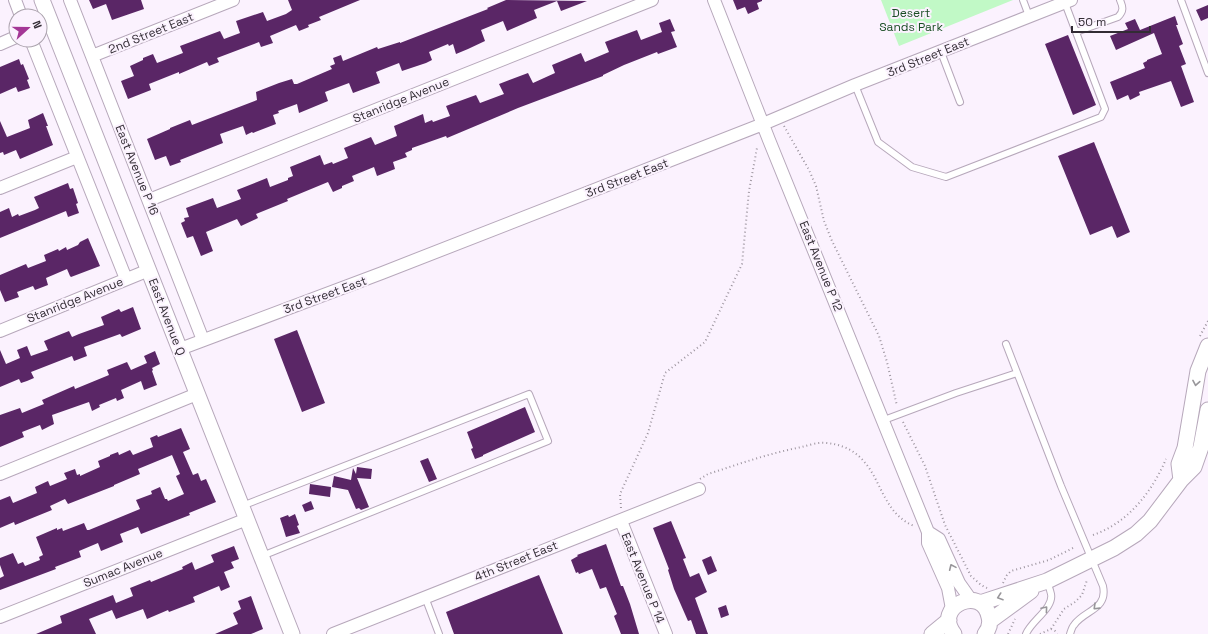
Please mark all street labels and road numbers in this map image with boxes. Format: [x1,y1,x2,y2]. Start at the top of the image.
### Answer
street label: 2nd Street East [106,9,196,57]
street label: 3rd Street East [884,33,972,81]
street label: Stanridge Avenue [351,73,451,127]
street label: East Avenue P 16 [112,122,162,218]
street label: 3rd Street East [583,155,671,201]
street label: East Avenue P 12 [796,218,846,314]
street label: Stanridge Avenue [25,273,125,327]
street label: 3rd Street East [281,273,369,317]
street label: East Avenue Q [145,276,189,358]
street label: East Avenue P 14 [618,530,669,626]
street label: 4th Street East [472,537,560,585]
street label: Sumac Avenue [81,545,165,591]

